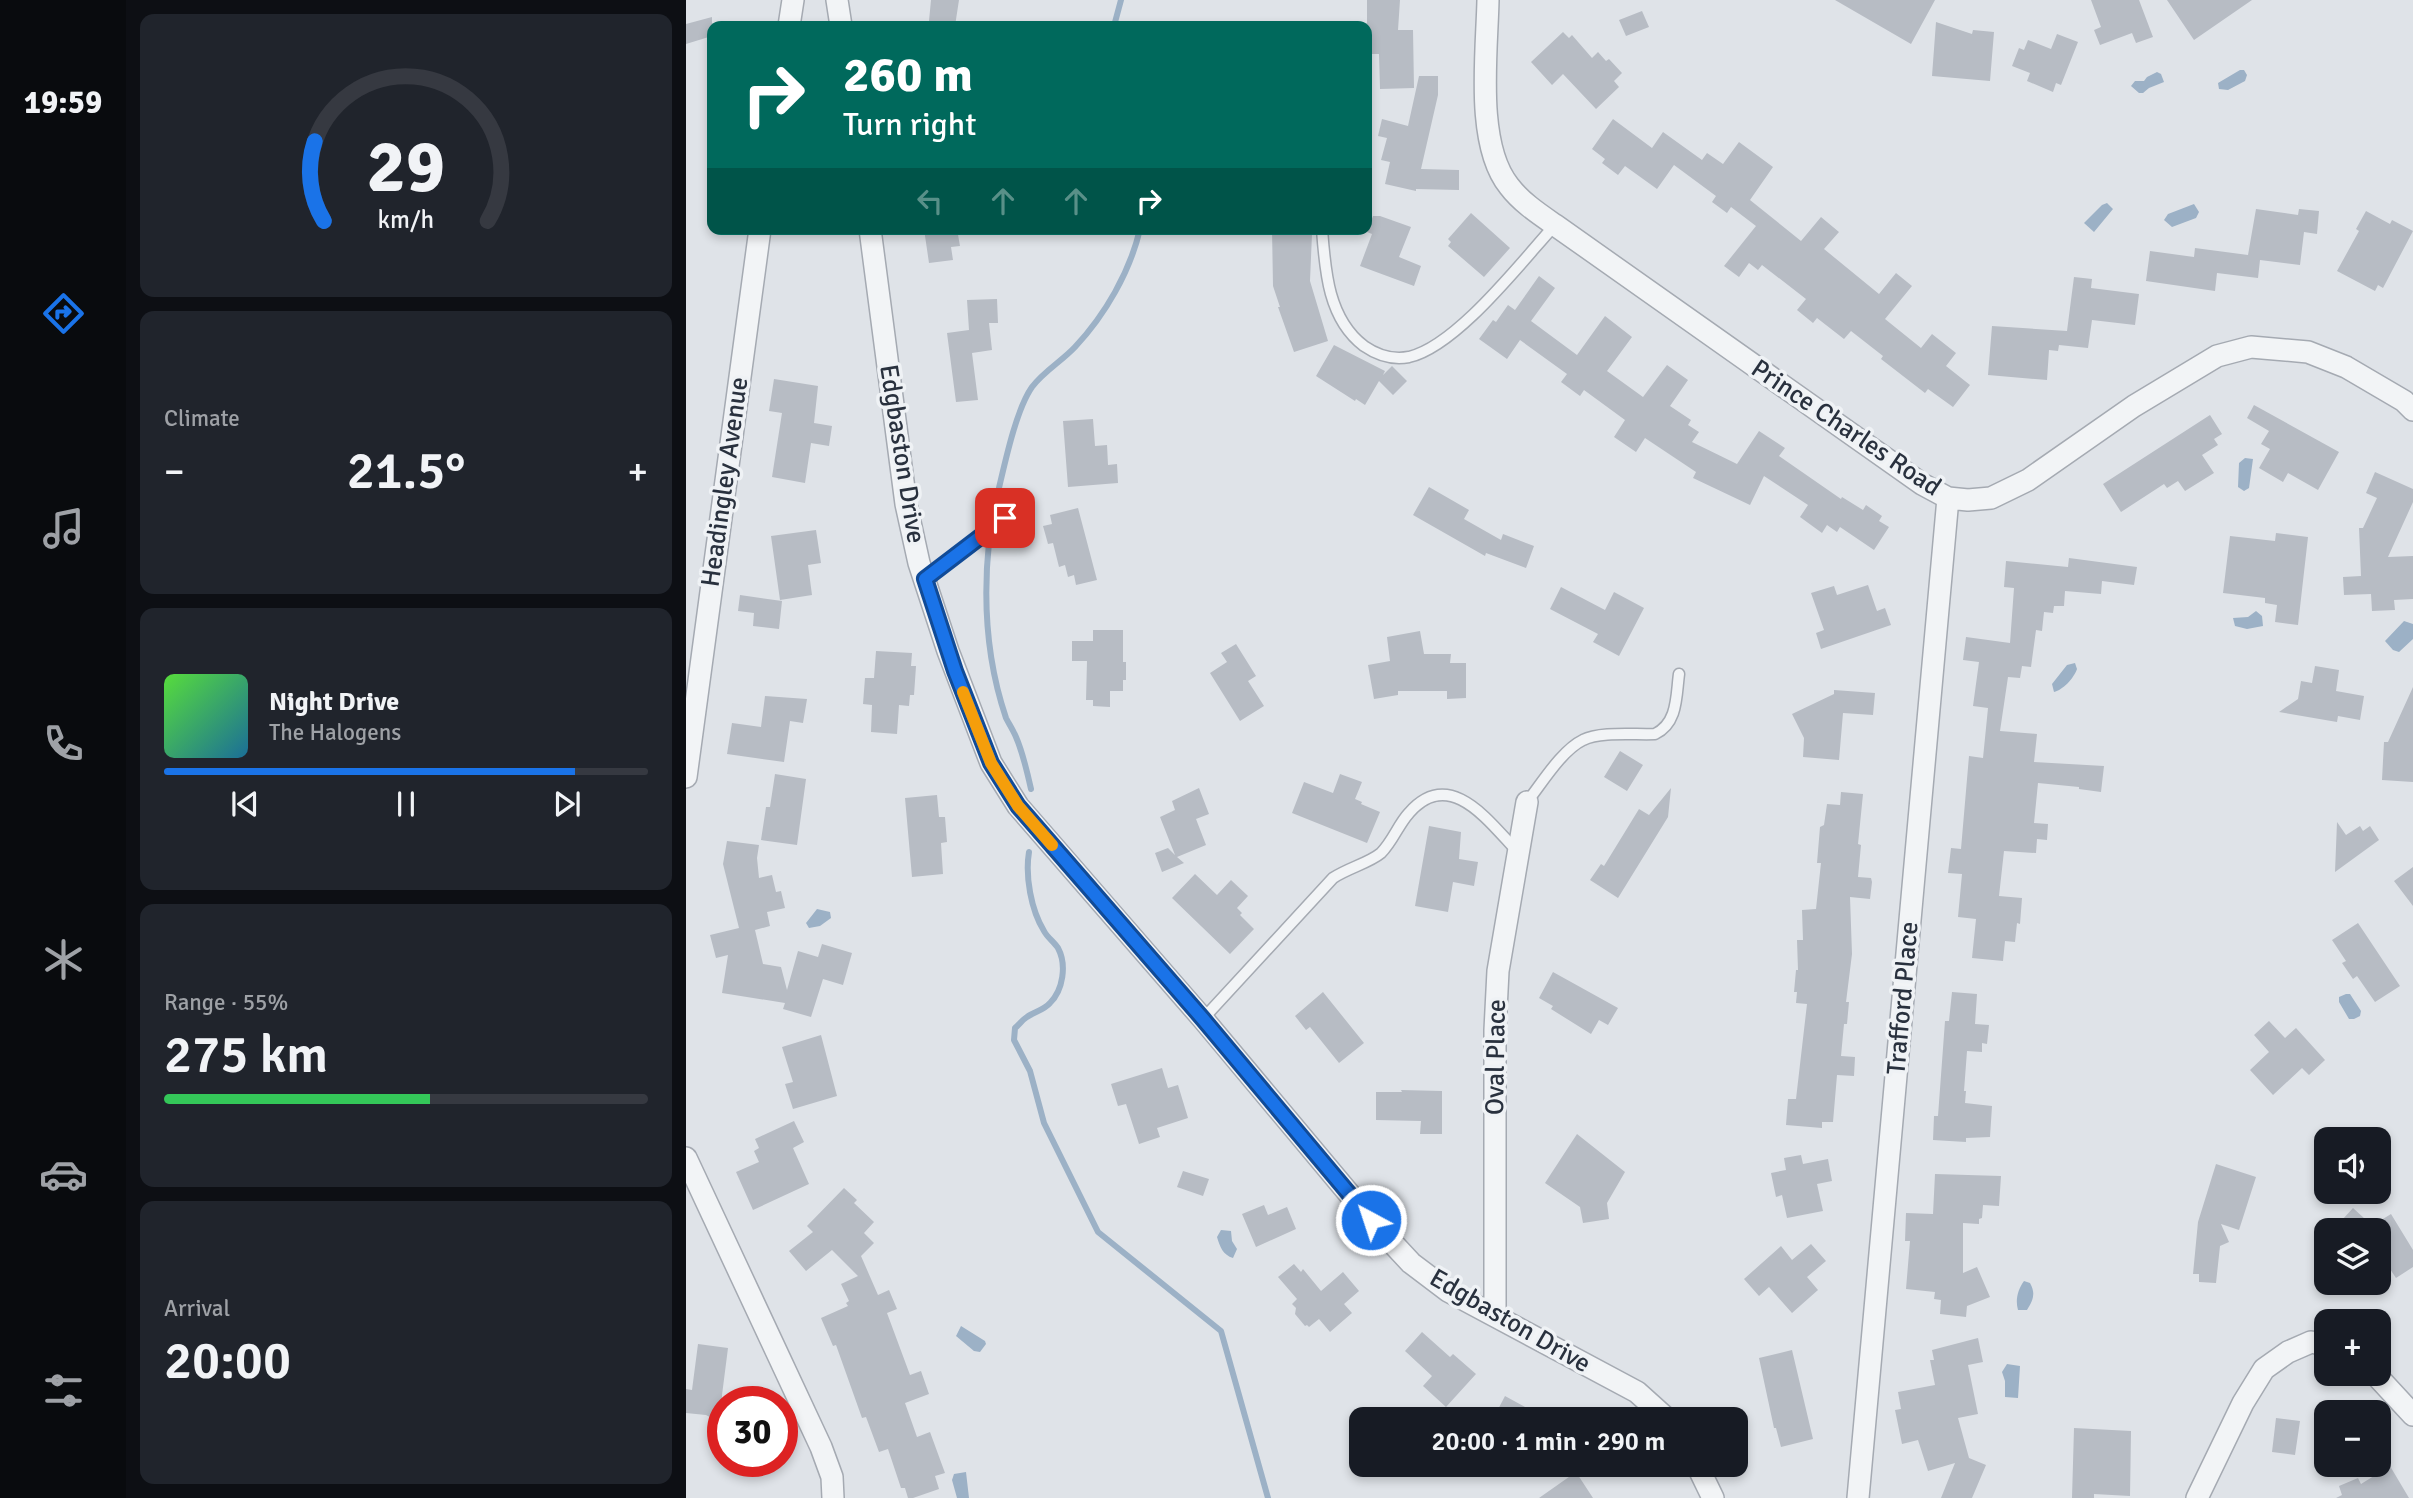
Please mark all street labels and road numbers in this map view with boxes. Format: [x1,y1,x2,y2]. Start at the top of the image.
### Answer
street label: Prince Charles Road [1745,353,1947,503]
street label: Edgbaston Drive [872,362,932,546]
street label: Headingley Avenue [694,375,756,589]
street label: Trafford Place [1880,920,1926,1076]
street label: Oval Place [1479,999,1513,1115]
street label: Edgbaston Drive [1424,1262,1596,1380]

